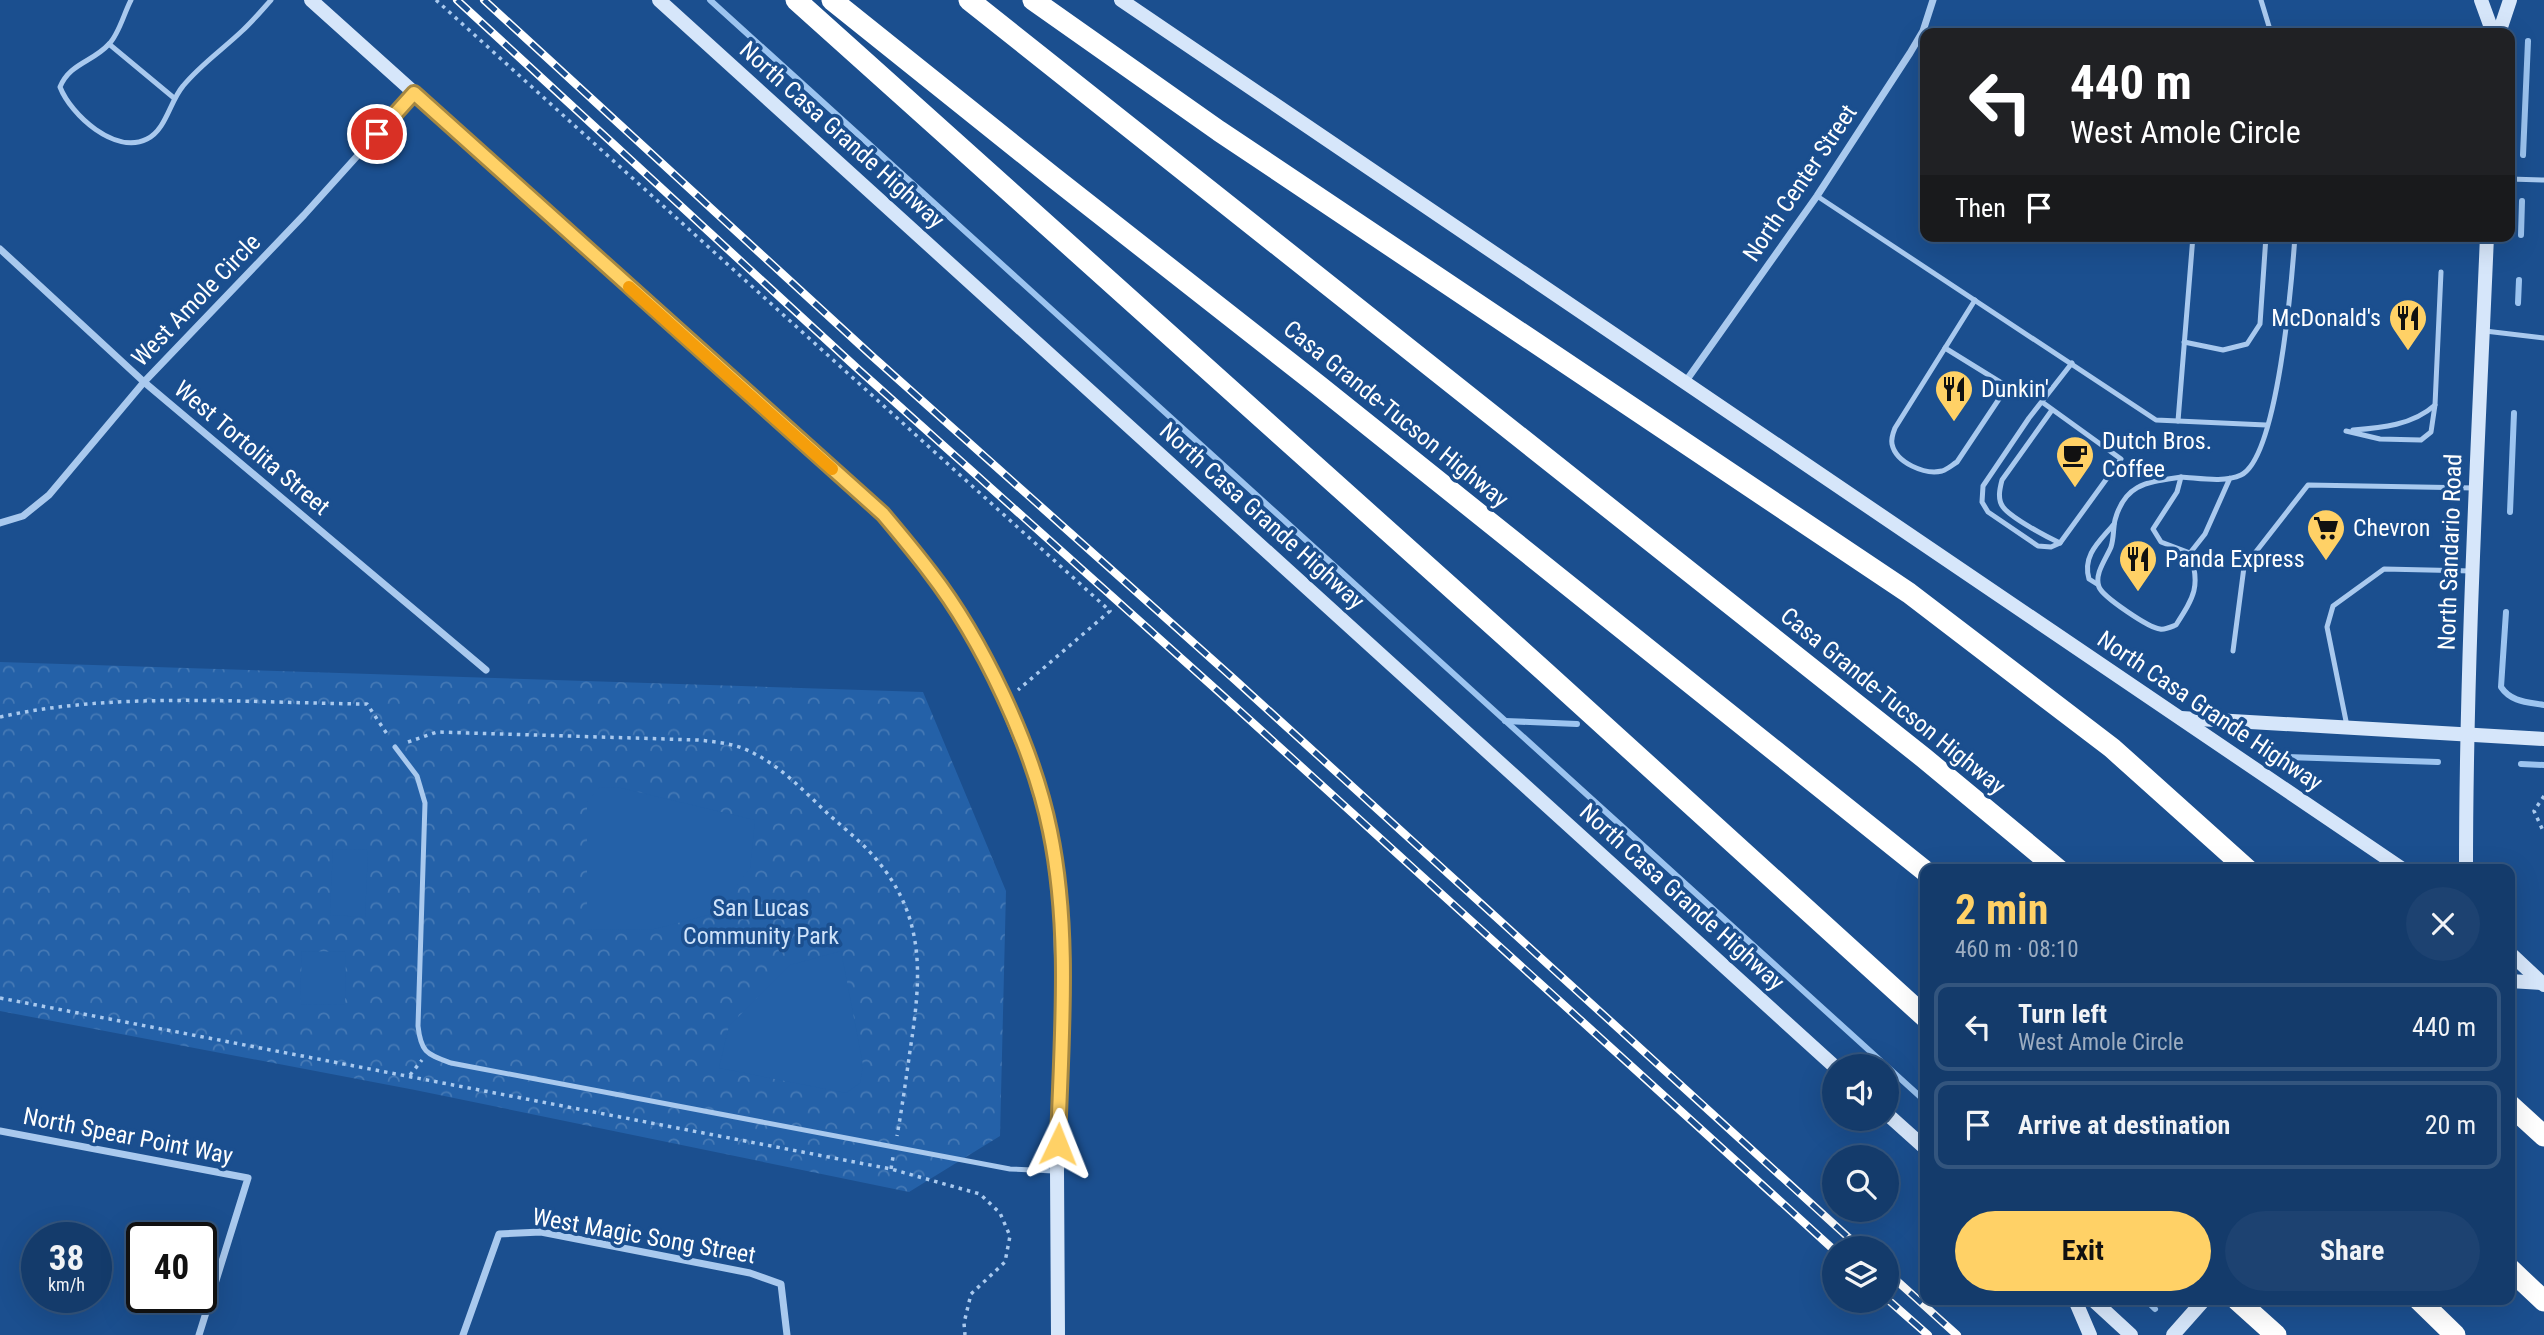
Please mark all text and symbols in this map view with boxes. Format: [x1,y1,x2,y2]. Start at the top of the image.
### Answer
street label: North Casa Grande Highway [734,36,950,234]
text: 440 m [2070,54,2192,111]
icon: left [1955,56,2046,147]
street label: North Center Street [1737,99,1863,267]
pin [347,104,407,164]
text: West Amole Circle [2070,113,2301,151]
icon: arrive [358,115,396,153]
icon: arrive [2020,189,2058,227]
text: Then [1955,193,2006,223]
street label: West Amole Circle [126,228,266,372]
restaurant icon: McDonald's [2387,297,2429,352]
place label: McDonald's [2271,304,2381,332]
street label: Casa Grande-Tucson Highway [1278,315,1514,513]
restaurant icon: Dunkin' [1933,368,1975,423]
street label: West Tortolita Street [169,375,335,521]
place label: Dunkin' [1981,375,2049,403]
street label: North Casa Grande Highway [1154,417,1370,615]
place label: Dutch Bros. Coffee [2102,427,2212,483]
cafe icon: Dutch Bros. Coffee [2054,434,2096,489]
street label: North Sandario Road [2433,453,2467,651]
supermarket icon: Chevron [2305,507,2347,562]
place label: Chevron [2353,514,2430,542]
restaurant icon: Panda Express [2117,538,2159,593]
place label: Panda Express [2165,545,2305,573]
street label: Casa Grande-Tucson Highway [1775,602,2011,800]
street label: North Casa Grande Highway [2092,625,2328,797]
street label: North Casa Grande Highway [1574,798,1790,996]
text: 2 min [1955,885,2048,934]
button: close [2406,887,2480,961]
park label: San Lucas Community Park [683,894,839,950]
text: 460 m · 08:10 [1955,936,2079,963]
text: Turn left [2018,999,2107,1029]
icon: left [1959,1008,1997,1046]
text: 440 m [2412,1012,2476,1042]
text: West Amole Circle [2018,1029,2184,1056]
map controls [1822,1054,1899,1313]
button: sound [1822,1054,1899,1131]
street label: North Spear Point Way [21,1102,235,1170]
icon: arrive [1959,1106,1997,1144]
position arrow [1021,1107,1095,1181]
text: Arrive at destination [2018,1110,2230,1140]
text: 20 m [2425,1110,2476,1140]
button: search [1822,1145,1899,1222]
street label: West Magic Song Street [530,1203,758,1269]
button: Exit [1955,1211,2211,1291]
button: Share [2225,1211,2480,1291]
speed limit sign: 40 [126,1222,217,1313]
button: layers [1822,1236,1899,1313]
text: 38 [49,1238,84,1279]
text: km/h [48,1274,85,1295]

